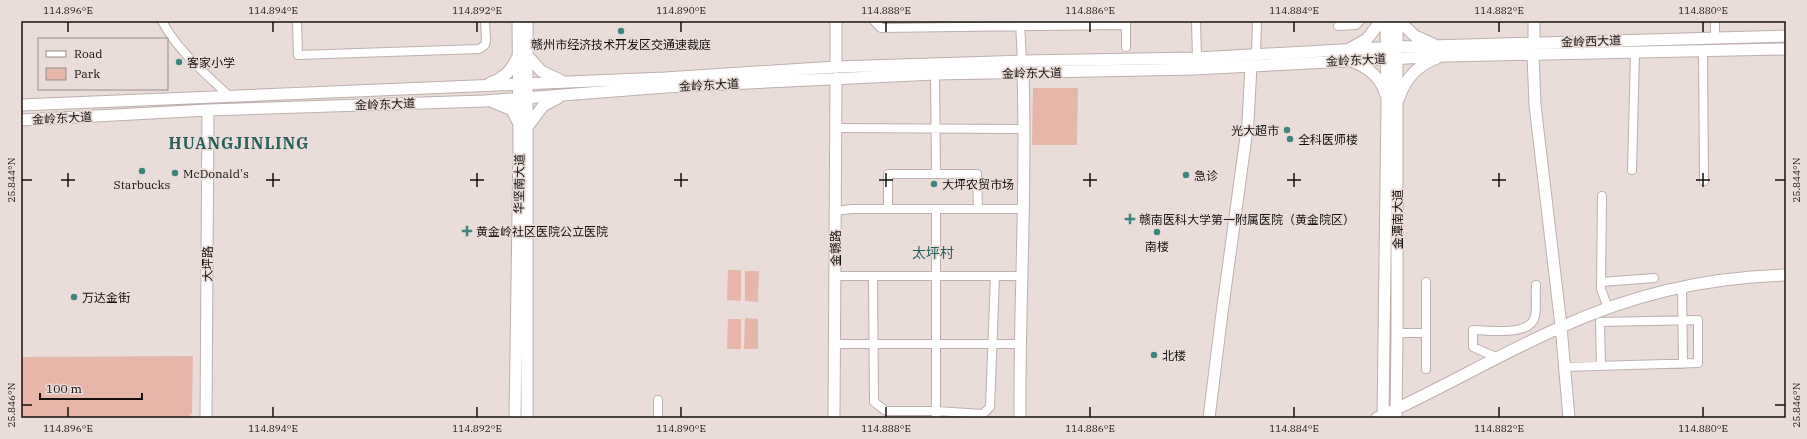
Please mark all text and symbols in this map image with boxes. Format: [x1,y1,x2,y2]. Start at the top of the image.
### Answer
text: 114.896°E [43,4,93,17]
text: 114.894°E [248,4,298,17]
text: 114.892°E [452,4,502,17]
text: 114.890°E [656,4,706,17]
text: 114.888°E [861,4,911,17]
text: 114.886°E [1065,4,1115,17]
text: 114.884°E [1269,4,1319,17]
text: 114.882°E [1474,4,1524,17]
text: 114.880°E [1678,4,1728,17]
marker: 赣州市经济技术开发区交通速裁庭 [616,26,626,36]
street label: 金岭西大道 [1561,32,1621,50]
place label: 赣州市经济技术开发区交通速裁庭 [531,37,711,52]
legend [38,38,168,90]
text: Road [74,46,103,61]
street label: 金岭东大道 [1326,51,1386,69]
place label: 客家小学 [187,55,235,70]
marker: 客家小学 [174,57,184,67]
street label: 金岭东大道 [1002,65,1062,81]
text: Park [74,66,100,81]
street label: 金岭东大道 [679,76,739,94]
street label: 金岭东大道 [355,95,415,113]
street label: 金岭东大道 [32,109,92,127]
place label: 光大超市 [1231,123,1279,138]
marker: 光大超市 [1282,125,1292,135]
place label: 全科医师楼 [1298,132,1358,147]
district label: HUANGJINLING [168,133,310,153]
marker: 全科医师楼 [1285,134,1295,144]
street label: 华坚南大道 [511,154,527,214]
text: 25.844°N [5,157,18,203]
text: 25.844°N [1790,157,1803,203]
marker: Starbucks [137,166,147,176]
place label: McDonald's [183,166,249,181]
marker: McDonald's [170,168,180,178]
place label: 急诊 [1194,168,1218,183]
marker: 急诊 [1181,170,1191,180]
place label: Starbucks [114,177,171,192]
place label: 大坪农贸市场 [942,177,1014,192]
marker: 大坪农贸市场 [929,179,939,189]
street label: 金潭南大道 [1390,189,1405,249]
place label: 赣南医科大学第一附属医院（黄金院区） [1139,212,1355,227]
marker: 赣南医科大学第一附属医院（黄金院区） [1124,213,1136,225]
place label: 黄金岭社区医院公立医院 [476,224,608,239]
marker: 黄金岭社区医院公立医院 [461,225,473,237]
marker: 南楼 [1152,227,1162,237]
street label: 金赣路 [828,230,843,266]
place label: 南楼 [1145,239,1169,254]
district label: 太坪村 [912,244,954,262]
street label: 大坪路 [200,246,215,282]
place label: 万达金街 [82,290,130,305]
marker: 万达金街 [69,292,79,302]
place label: 北楼 [1162,348,1186,363]
marker: 北楼 [1149,350,1159,360]
scale bar [40,375,142,401]
text: 100 m [46,381,82,396]
text: 25.846°N [5,382,18,428]
text: 25.846°N [1790,382,1803,428]
text: 114.896°E [43,422,93,435]
text: 114.894°E [248,422,298,435]
text: 114.892°E [452,422,502,435]
text: 114.890°E [656,422,706,435]
text: 114.888°E [861,422,911,435]
text: 114.886°E [1065,422,1115,435]
text: 114.884°E [1269,422,1319,435]
text: 114.882°E [1474,422,1524,435]
text: 114.880°E [1678,422,1728,435]

